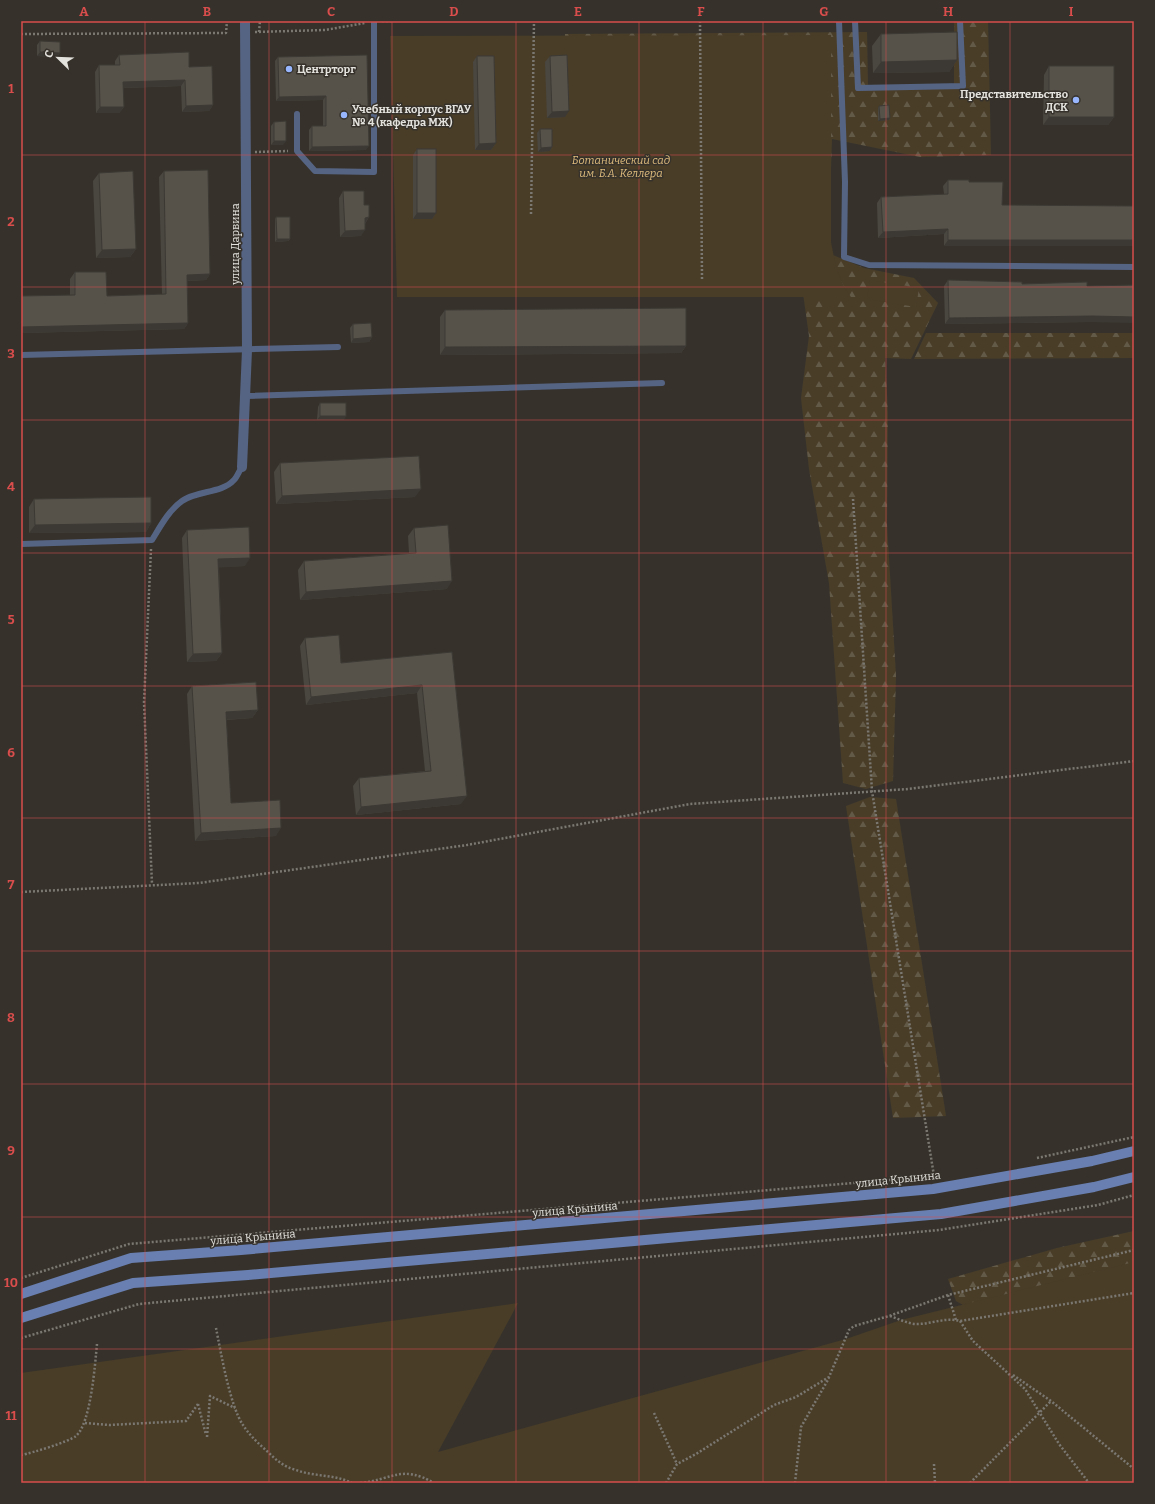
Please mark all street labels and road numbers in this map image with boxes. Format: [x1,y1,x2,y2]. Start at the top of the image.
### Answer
street label: улица Дарвина [229,203,242,286]
street label: улица Крынина [854,1169,941,1191]
street label: улица Крынина [531,1199,618,1220]
street label: улица Крынина [209,1227,296,1248]

